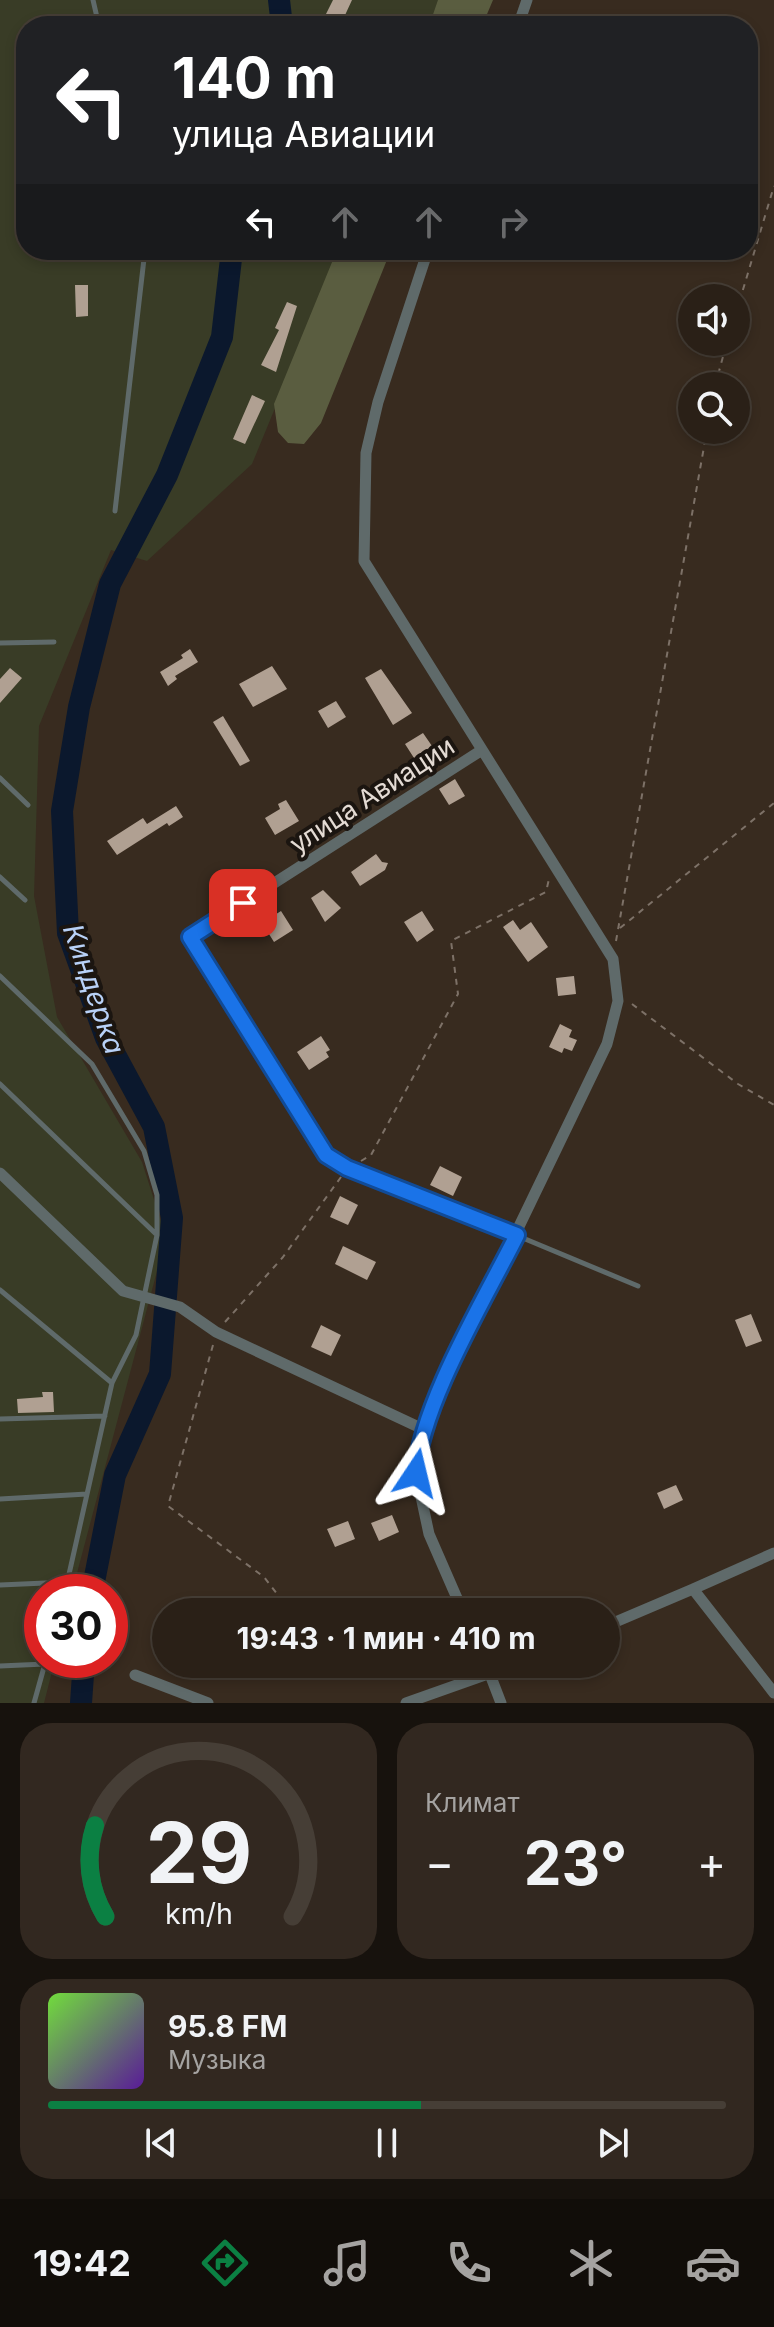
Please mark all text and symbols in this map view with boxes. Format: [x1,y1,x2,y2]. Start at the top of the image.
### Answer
text: 140 m [172,44,336,112]
icon: left [40,48,144,152]
text: улица Авиации [172,112,435,156]
icon: left [239,200,283,244]
icon: ahead [323,200,367,244]
icon: ahead [407,200,451,244]
icon: right [491,200,535,244]
map controls [678,284,750,444]
button: sound [678,284,750,356]
button: search [678,372,750,444]
street label: улица Авиации [284,730,460,859]
pin [209,869,277,937]
icon: arrive [221,881,265,925]
water label: Киндерка [56,920,132,1058]
position arrow [374,1431,458,1515]
speed limit sign: 30 [24,1574,128,1678]
text: 19:43 · 1 мин · 410 m [236,1620,536,1656]
text: Климат [425,1787,520,1818]
text: 29 [145,1802,252,1903]
text: 23° [524,1827,627,1899]
text: − [425,1836,454,1890]
text: + [697,1836,726,1890]
text: km/h [165,1896,232,1931]
text: 95.8 FM [168,2008,287,2044]
text: Музыка [168,2044,266,2075]
icon: previous [139,2121,183,2165]
icon: pause [365,2121,409,2165]
icon: next [591,2121,635,2165]
icon: directions [197,2235,253,2291]
icon: music [319,2235,375,2291]
icon: phone [441,2235,497,2291]
icon: climate [563,2235,619,2291]
icon: car [685,2235,741,2291]
text: 19:42 [33,2241,131,2285]

